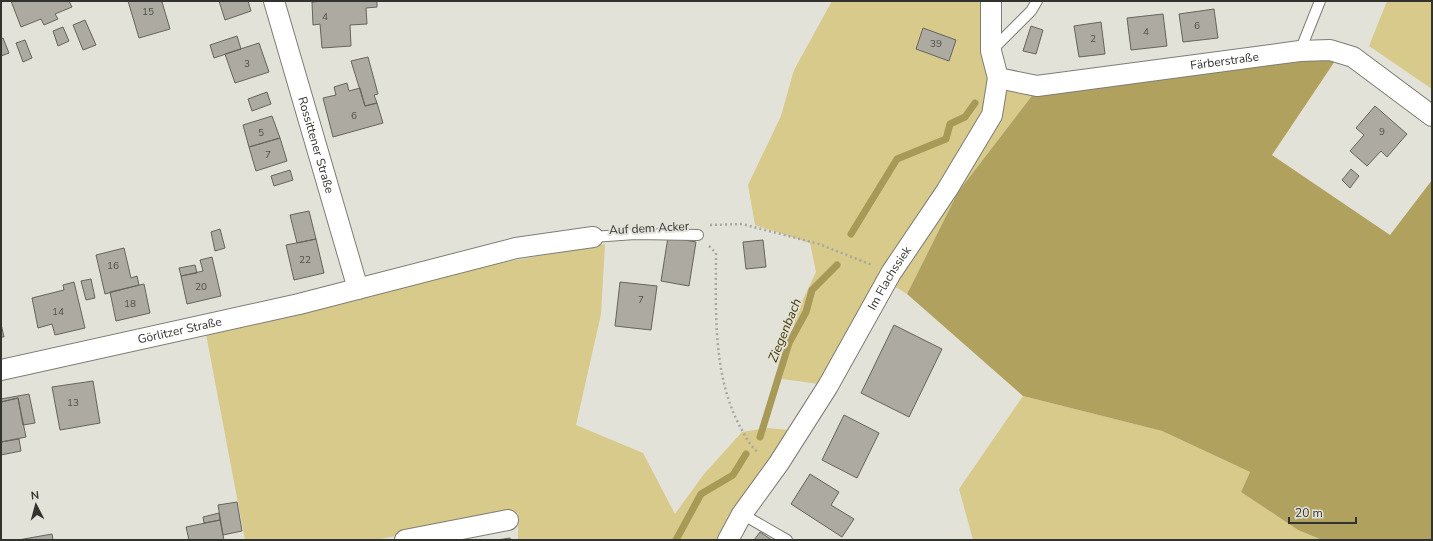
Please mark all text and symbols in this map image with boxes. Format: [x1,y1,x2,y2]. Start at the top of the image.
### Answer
house number: 15 [142,5,154,19]
house number: 4 [322,10,328,24]
house number: 6 [1194,19,1200,33]
house number: 4 [1143,25,1149,39]
house number: 2 [1090,32,1096,46]
house number: 39 [930,37,942,51]
street label: Färberstraße [1189,49,1260,74]
house number: 3 [244,57,250,71]
street label: Rossittener Straße [294,95,338,195]
house number: 6 [351,109,357,123]
house number: 9 [1379,125,1385,139]
house number: 5 [258,126,264,140]
house number: 7 [265,148,271,162]
street label: Auf dem Acker [609,218,690,238]
street label: Im Flachssiek [864,242,915,313]
house number: 22 [299,253,311,267]
house number: 16 [107,259,119,273]
house number: 20 [195,280,207,294]
house number: 7 [638,293,644,307]
water label: Ziegenbach [764,296,806,365]
house number: 18 [124,297,136,311]
house number: 14 [52,305,64,319]
street label: Görlitzer Straße [136,313,223,347]
house number: 13 [67,396,79,410]
north arrow [16,485,56,525]
text: N [30,488,40,503]
scale bar [1289,499,1356,525]
text: 20 m [1295,505,1323,521]

